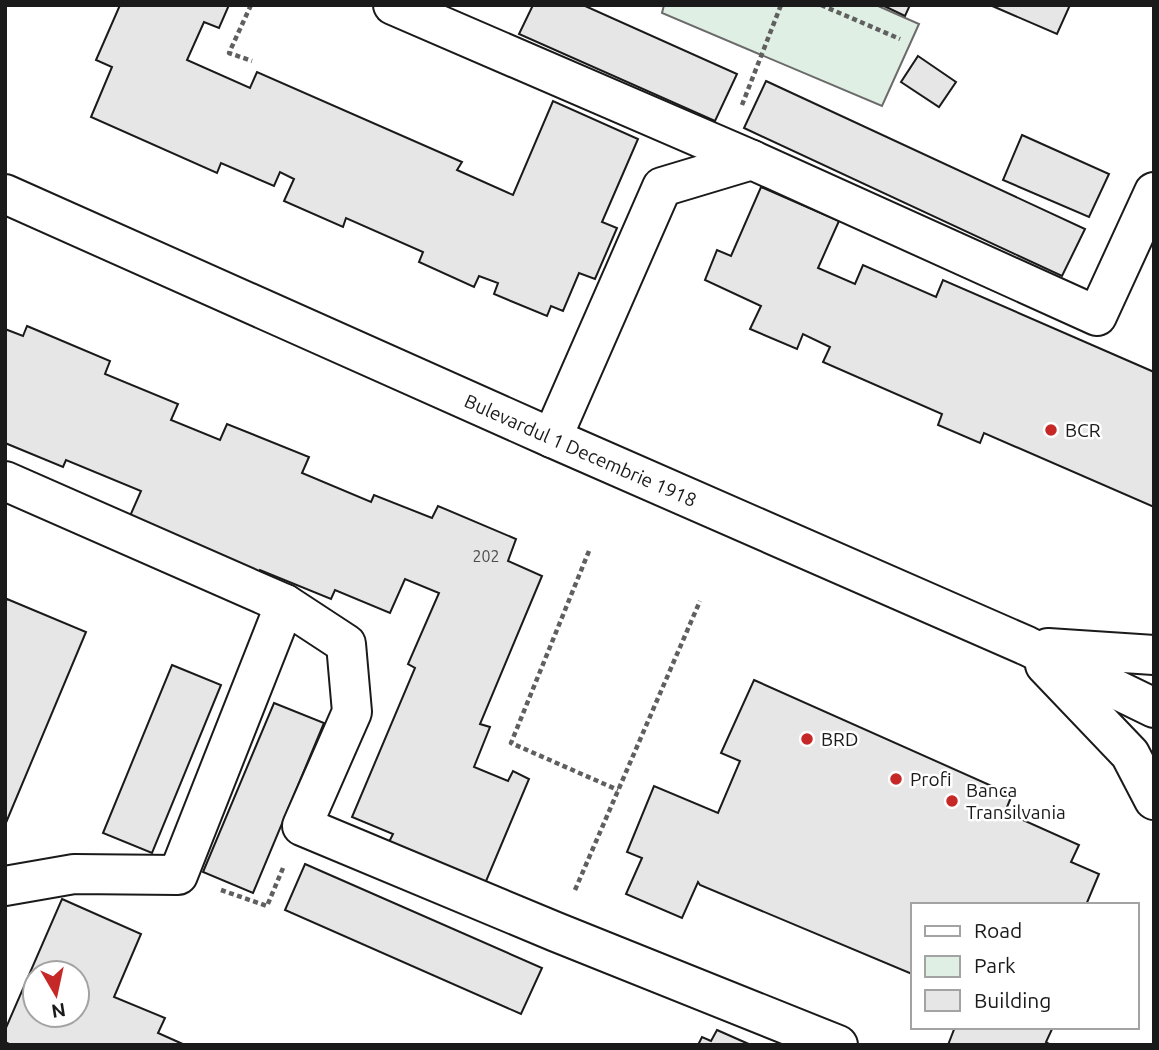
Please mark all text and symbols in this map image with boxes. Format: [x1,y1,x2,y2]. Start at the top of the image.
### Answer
street label: Bulevardul 1 Decembrie 1918 [461,389,700,511]
place label: BCR [1065,419,1101,441]
marker: BCR [1043,422,1059,438]
house number: 202 [472,547,500,565]
place label: BRD [821,728,858,750]
marker: BRD [799,731,815,747]
place label: Profi [910,768,952,790]
marker: Profi [888,771,904,787]
place label: Banca Transilvania [966,779,1066,823]
marker: Banca Transilvania [944,793,960,809]
legend [911,903,1138,1029]
text: Road [974,918,1022,942]
text: Park [974,953,1016,977]
north arrow [21,959,91,1029]
text: Building [974,988,1051,1012]
text: N [50,999,67,1023]

